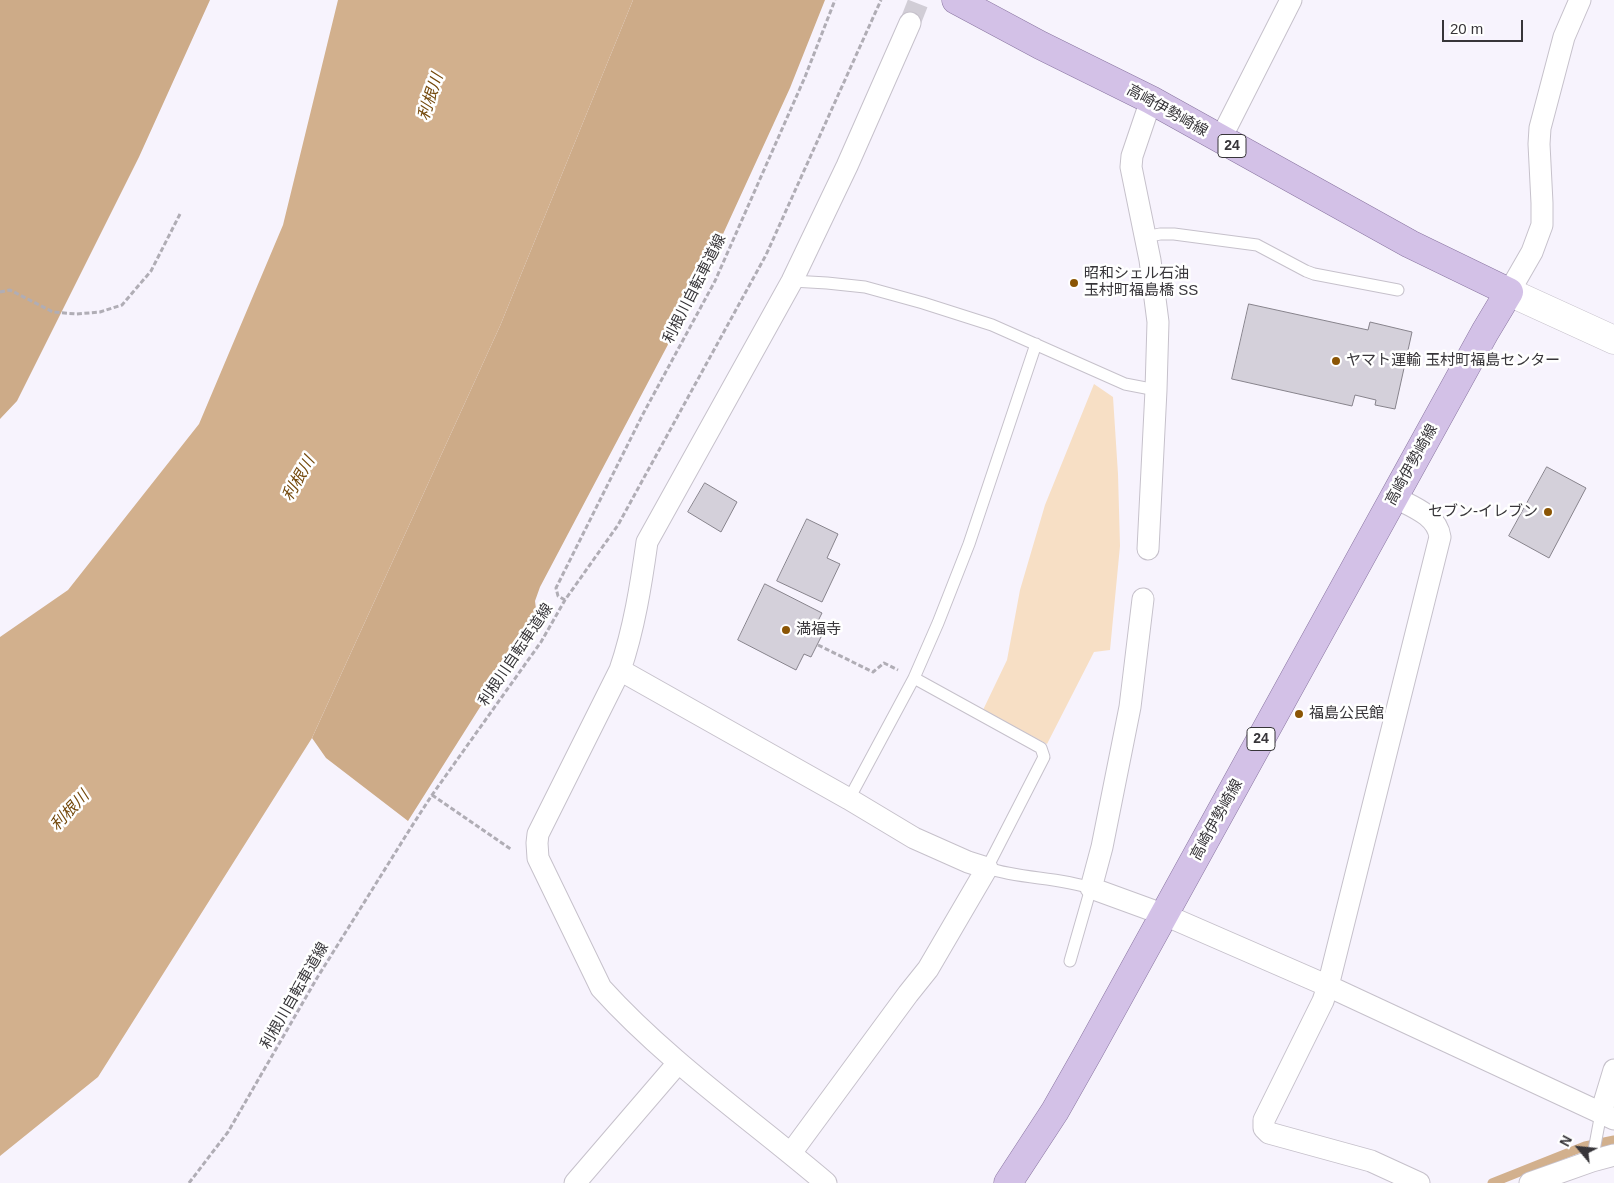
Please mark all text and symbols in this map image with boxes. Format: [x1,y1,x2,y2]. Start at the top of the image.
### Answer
scale bar [1444,10,1525,42]
text: 20 m [1450,20,1483,37]
water label: 利根川 [414,71,448,123]
street label: 高崎伊勢崎線 [1123,81,1211,141]
road number: 24 [1218,134,1246,158]
street label: 利根川自転車道線 [660,231,730,347]
place label: 昭和シェル石油 玉村町福島橋 SS [1084,265,1198,300]
marker: 昭和シェル石油 玉村町福島橋 SS [1068,277,1080,289]
place label: ヤマト運輸 玉村町福島センター [1346,352,1560,370]
marker: ヤマト運輸 玉村町福島センター [1330,355,1342,367]
street label: 高崎伊勢崎線 [1382,421,1442,509]
water label: 利根川 [279,453,319,505]
place label: セブン-イレブン [1428,503,1538,521]
marker: セブン-イレブン [1542,506,1554,518]
street label: 利根川自転車道線 [475,600,557,710]
place label: 満福寺 [796,621,841,639]
marker: 満福寺 [780,624,792,636]
place label: 福島公民館 [1309,705,1384,723]
marker: 福島公民館 [1293,708,1305,720]
road number: 24 [1247,728,1275,751]
street label: 高崎伊勢崎線 [1187,776,1247,864]
water label: 利根川 [47,787,93,835]
street label: 利根川自転車道線 [257,940,333,1052]
north arrow [1554,1123,1604,1173]
text: N [1556,1133,1575,1149]

